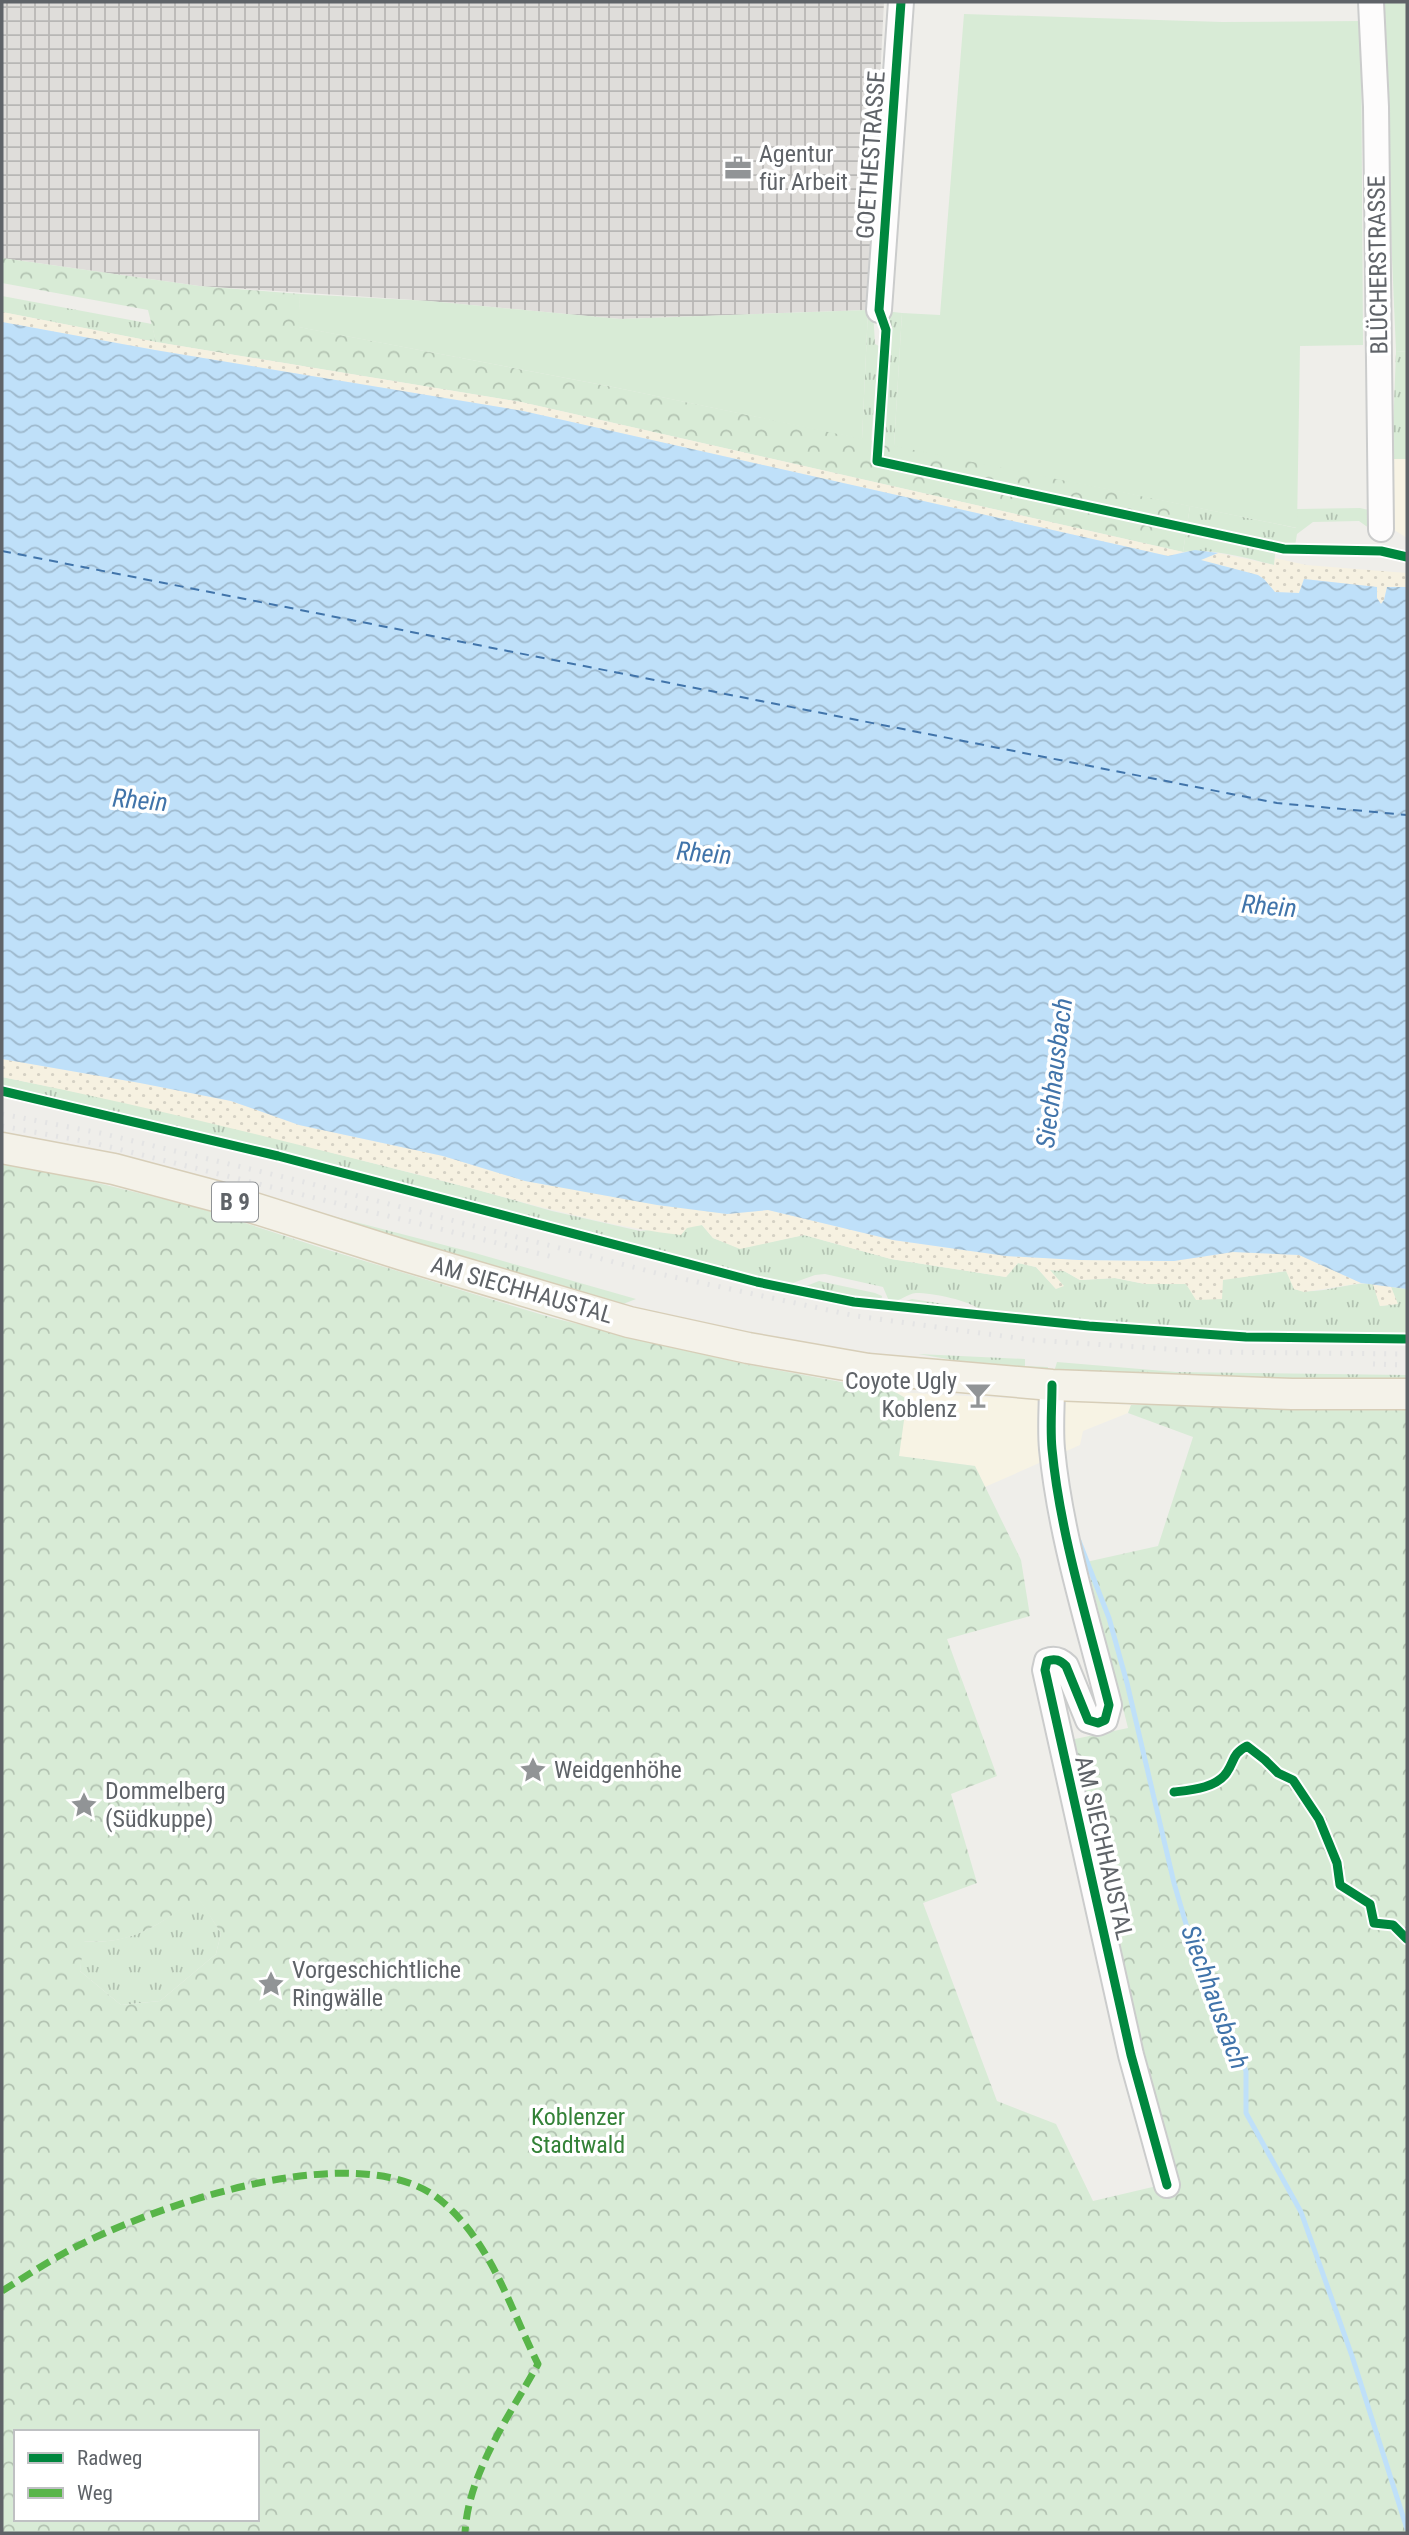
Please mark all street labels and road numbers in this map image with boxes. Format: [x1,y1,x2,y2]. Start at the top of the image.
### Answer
street label: GOETHESTRASSE [851,70,891,240]
street label: BLÜCHERSTRASSE [1362,175,1394,355]
road number: B 9 [212,1182,258,1222]
street label: AM SIECHHAUSTAL [428,1251,616,1329]
street label: AM SIECHHAUSTAL [1069,1753,1139,1943]

